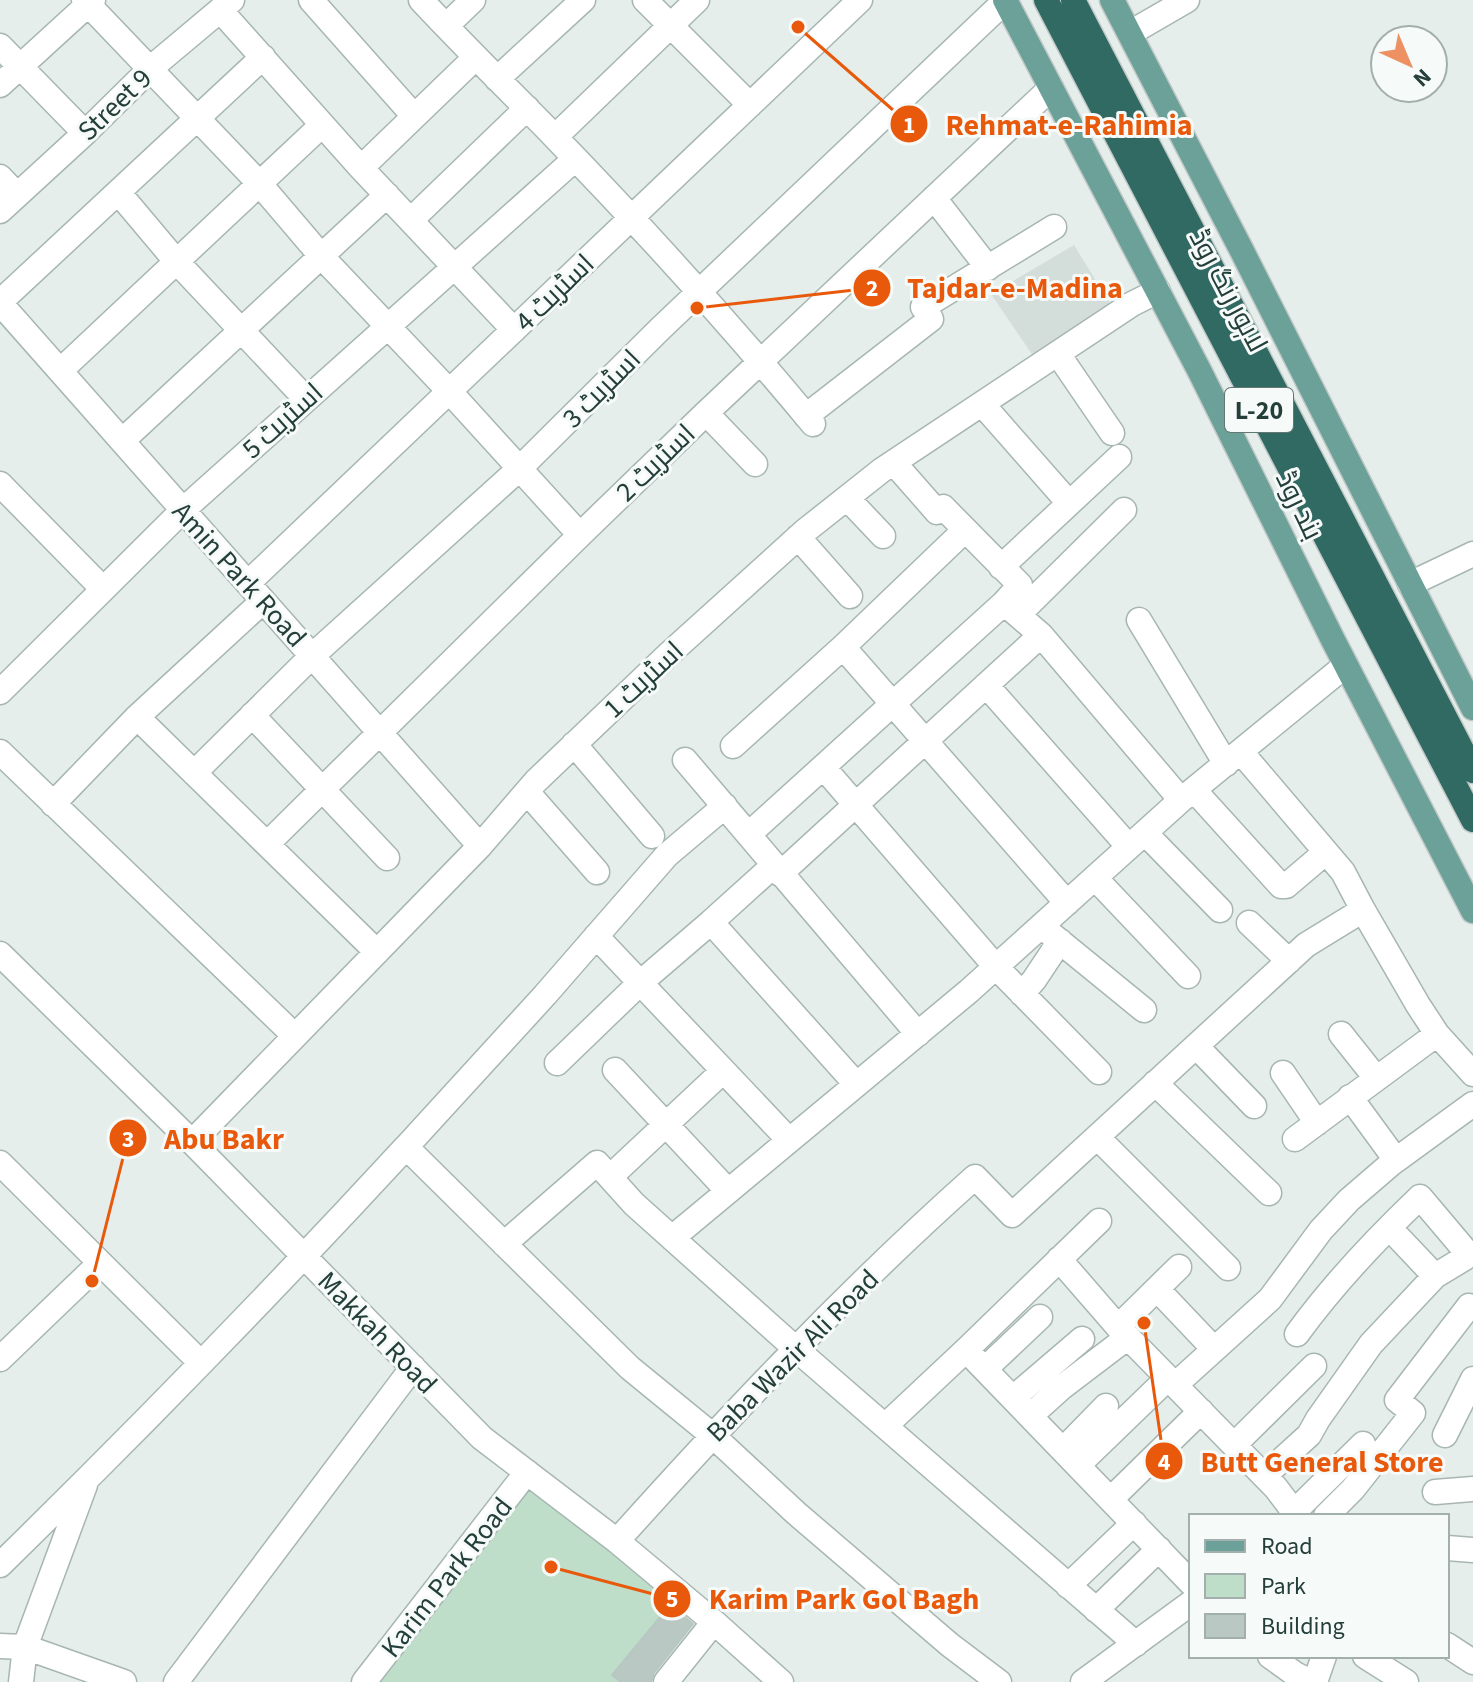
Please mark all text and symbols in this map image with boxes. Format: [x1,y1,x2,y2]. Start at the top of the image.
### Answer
north arrow [1369,24,1449,104]
street label: Street 9 [69,59,161,150]
text: N [1406,61,1439,94]
callout: Rehmat-e-Rahimia [889,97,1208,151]
text: Rehmat-e-Rahimia [945,104,1193,147]
text: 1 [903,108,915,143]
street label: لاہور رنگ روڈ [1179,222,1277,359]
street label: اسٹریٹ 4 [506,245,604,341]
callout: Tajdar-e-Madina [852,261,1139,315]
text: Tajdar-e-Madina [907,267,1123,310]
text: 2 [866,271,878,306]
street label: اسٹریٹ 3 [553,340,650,437]
street label: اسٹریٹ 5 [233,373,332,468]
road number: L-20 [1225,388,1293,432]
street label: اسٹریٹ 2 [607,415,705,511]
street label: بند روڈ [1265,464,1333,547]
street label: Amin Park Road [163,493,316,657]
street label: اسٹریٹ 1 [594,632,693,728]
callout: Abu Bakr [108,1111,300,1165]
text: Abu Bakr [163,1118,284,1161]
text: 3 [122,1122,134,1157]
street label: Baba Wazir Ali Road [697,1260,888,1451]
street label: Makkah Road [308,1262,446,1403]
callout: Butt General Store [1144,1434,1459,1488]
text: Butt General Store [1200,1441,1444,1484]
text: 4 [1158,1445,1171,1480]
street label: Karim Park Road [371,1489,522,1666]
legend [1189,1514,1449,1658]
text: Road [1261,1529,1313,1564]
text: Park [1261,1569,1306,1604]
callout: Karim Park Gol Bagh [652,1572,995,1626]
text: Karim Park Gol Bagh [709,1578,979,1621]
text: 5 [666,1582,678,1617]
text: Building [1261,1609,1345,1644]

